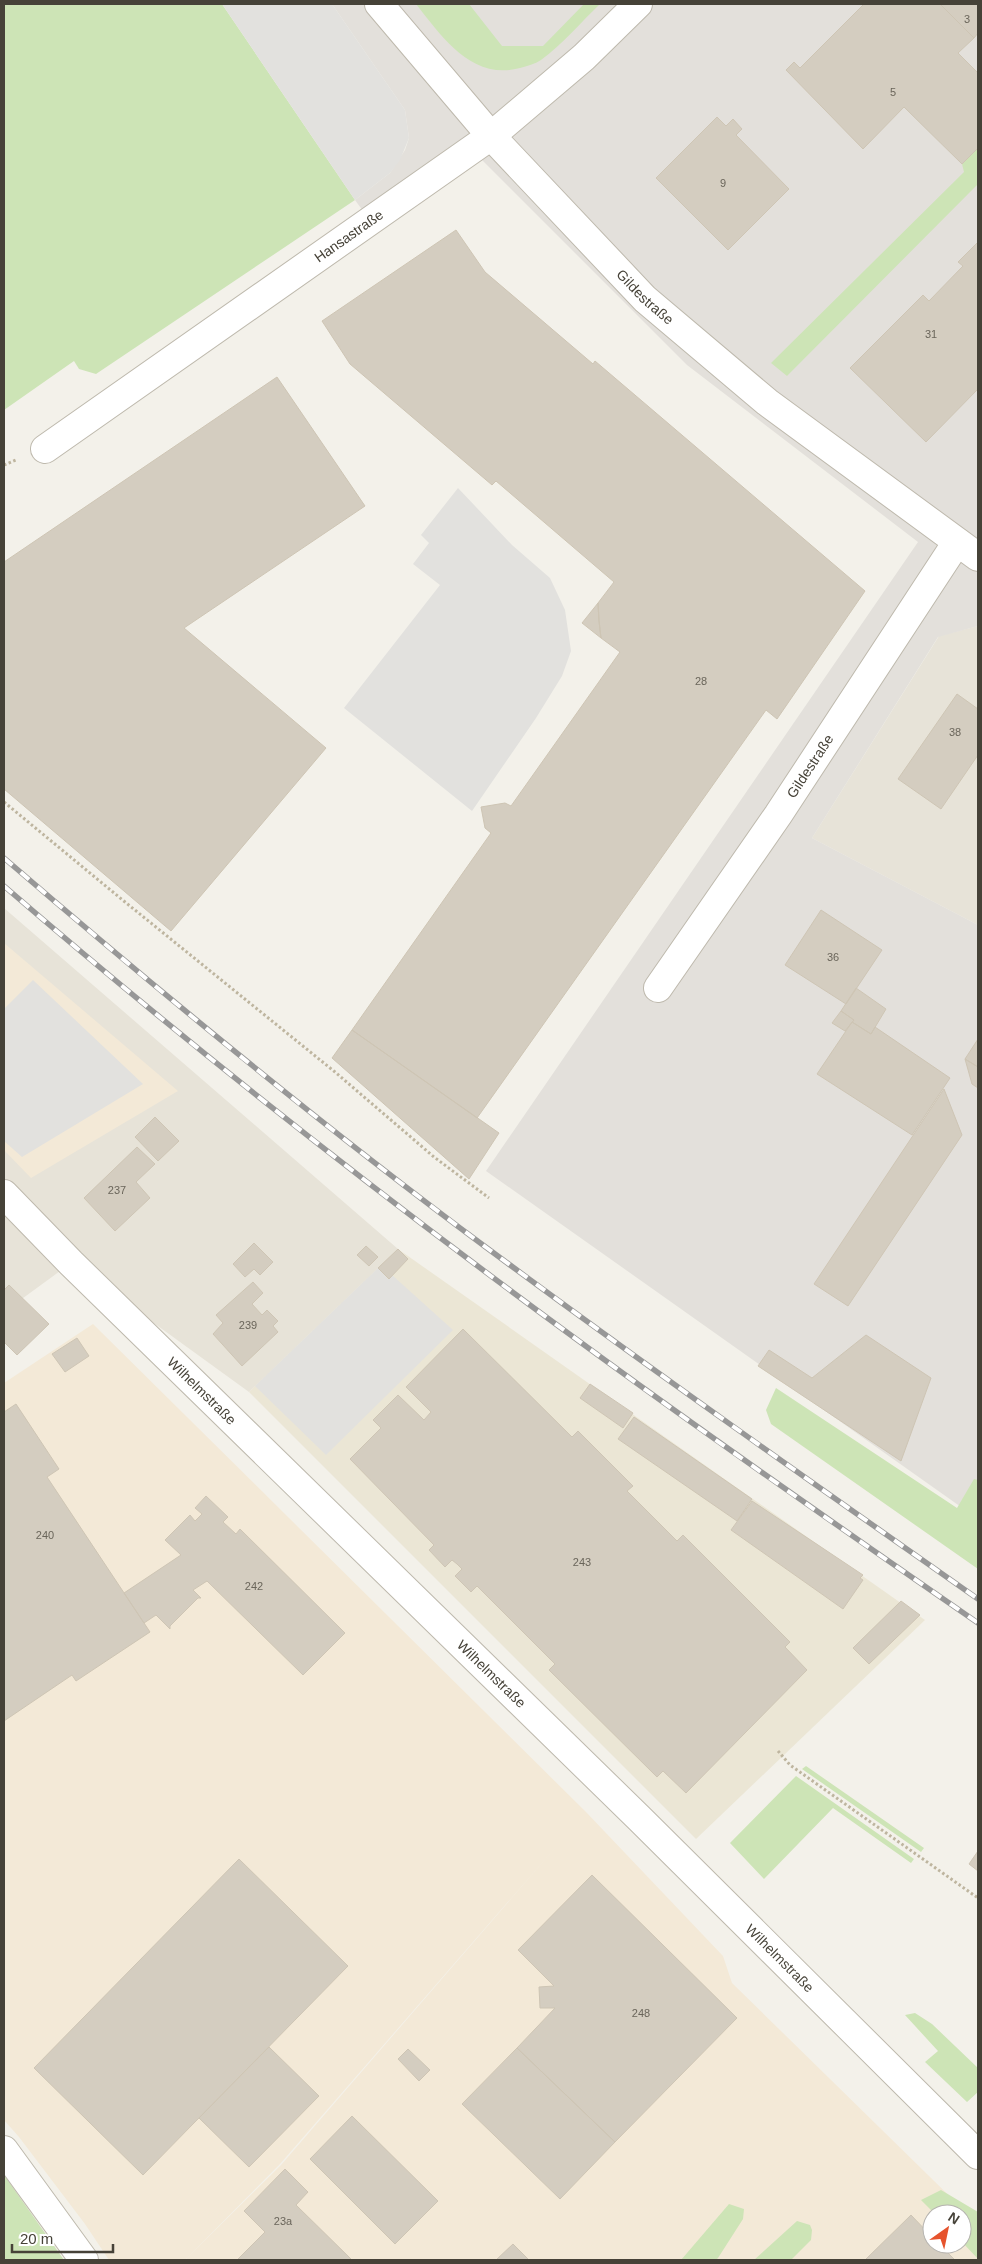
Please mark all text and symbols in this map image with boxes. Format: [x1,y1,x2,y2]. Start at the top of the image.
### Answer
house number: 3 [964,13,970,25]
house number: 5 [890,86,896,98]
house number: 9 [720,177,726,189]
street label: Hansastraße [311,206,386,265]
street label: Gildestraße [613,266,677,328]
house number: 31 [925,328,937,340]
house number: 28 [695,675,707,687]
house number: 38 [949,726,961,738]
street label: Gildestraße [783,731,837,801]
house number: 36 [827,951,839,963]
house number: 237 [108,1184,126,1196]
house number: 239 [239,1319,257,1331]
street label: Wilhelmstraße [164,1354,240,1428]
house number: 240 [36,1529,54,1541]
house number: 243 [573,1556,591,1568]
house number: 242 [245,1580,263,1592]
street label: Wilhelmstraße [454,1637,529,1711]
street label: Wilhelmstraße [743,1921,817,1995]
house number: 248 [632,2007,650,2019]
north arrow [922,2204,972,2254]
text: N [945,2209,963,2228]
house number: 23a [274,2215,293,2227]
scale bar [12,2222,114,2254]
text: 20 m [20,2230,53,2247]

